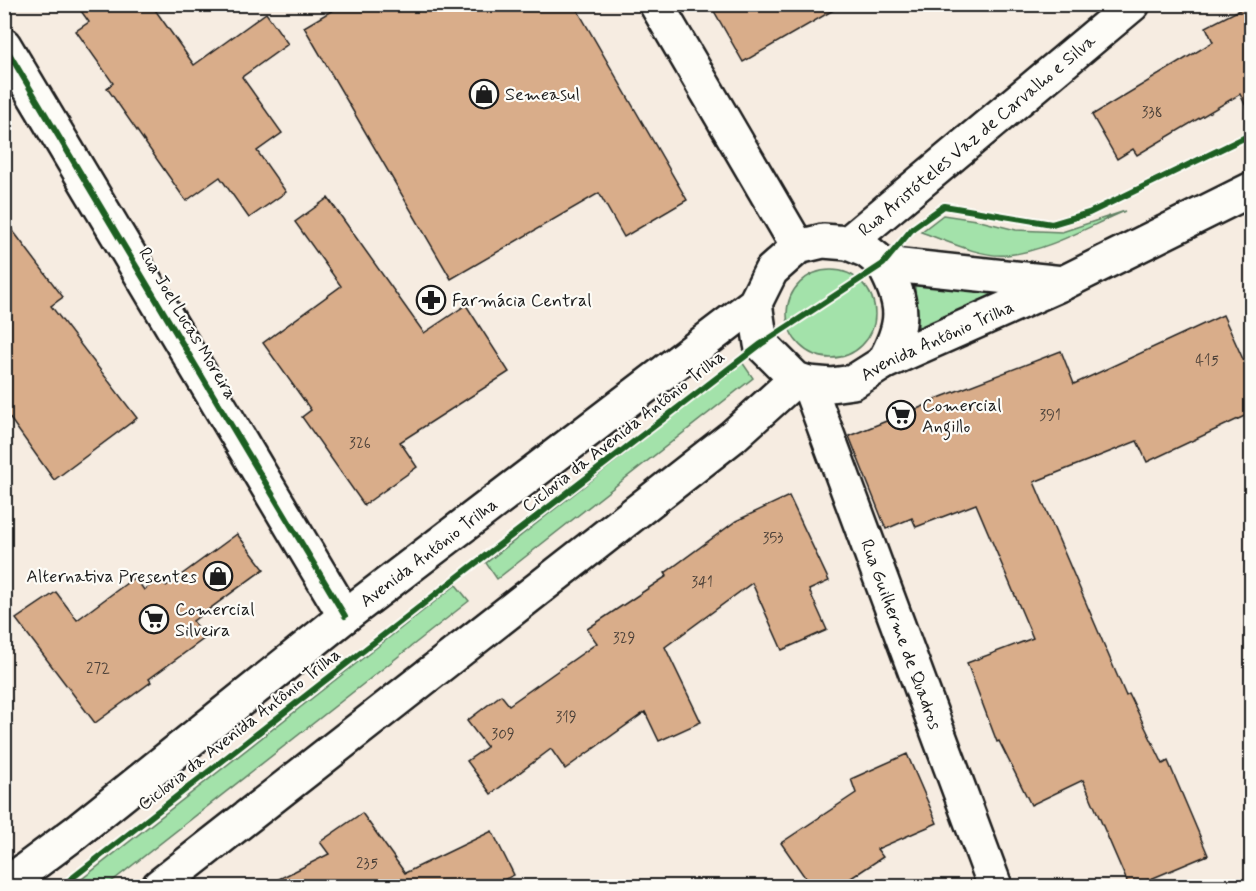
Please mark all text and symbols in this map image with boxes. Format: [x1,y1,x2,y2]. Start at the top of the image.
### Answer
street label: Rua Aristóteles Vaz de Carvalho e Silva [854,29,1101,242]
shop icon: Semeasul [468,78,500,110]
place label: Semeasul [505,83,580,107]
house number: 338 [1141,103,1163,123]
street label: Rua Joel Lucas Moreira [132,243,242,404]
pharmacy icon: Farmácia Central [415,284,447,316]
place label: Farmácia Central [452,289,592,313]
street label: Avenida Antônio Trilha [856,295,1018,387]
street label: Ciclovia da Avenida Antônio Trilha [517,345,730,519]
house number: 415 [1195,351,1219,371]
place label: Comercial Angillo [922,394,1002,441]
supermarket icon: Comercial Angillo [885,399,917,431]
house number: 391 [1039,406,1061,426]
house number: 326 [349,434,371,454]
street label: Avenida Antônio Trilha [355,493,503,613]
house number: 353 [763,529,783,549]
street label: Rua Guilherme de Quadros [854,536,947,733]
shop icon: Alternativa Presentes [202,560,234,592]
place label: Alternativa Presentes [26,565,197,589]
house number: 341 [691,573,713,593]
place label: Comercial Silveira [175,598,255,643]
supermarket icon: Comercial Silveira [138,603,170,635]
house number: 329 [613,629,635,649]
street label: Ciclovia da Avenida Antônio Trilha [133,643,346,817]
house number: 272 [86,659,110,679]
house number: 319 [555,708,577,728]
house number: 309 [491,725,515,745]
house number: 235 [356,854,378,874]

